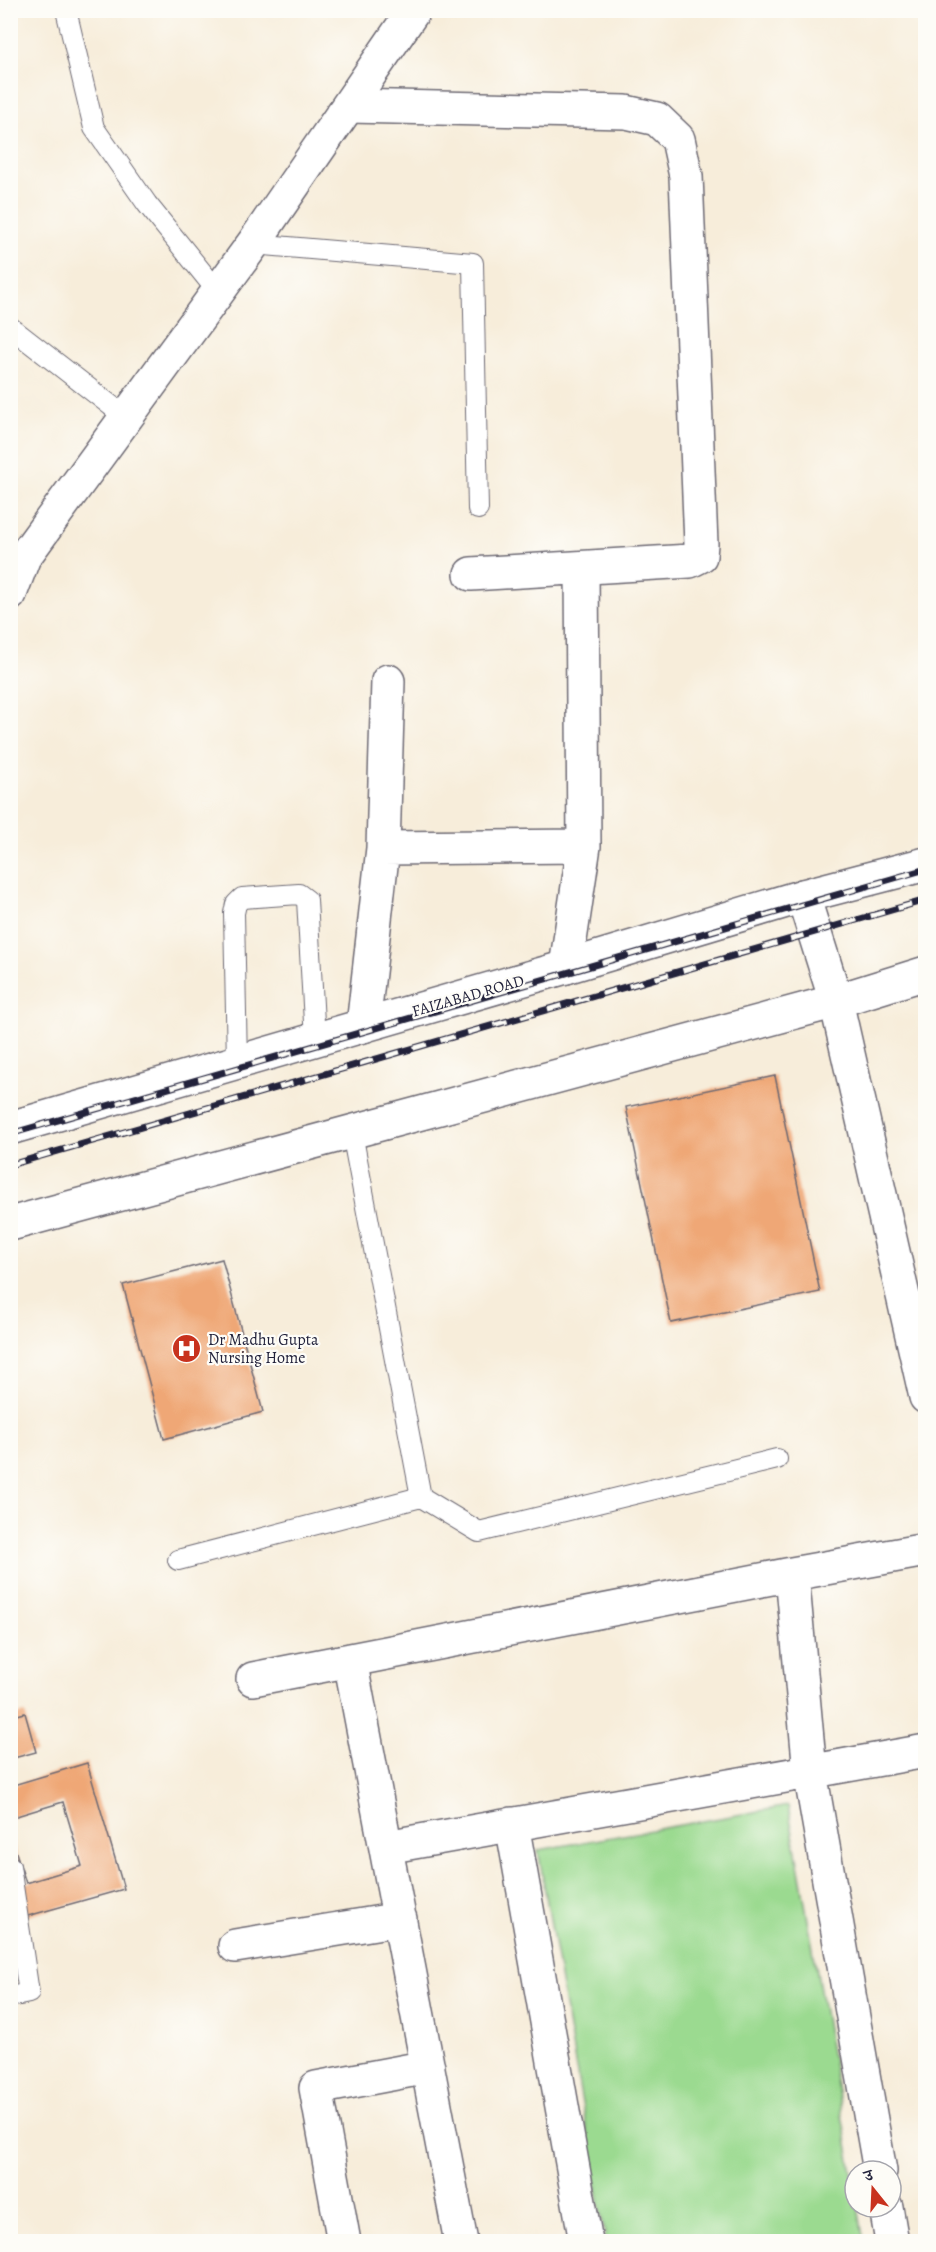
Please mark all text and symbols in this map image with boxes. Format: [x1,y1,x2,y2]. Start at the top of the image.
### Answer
street label: FAIZABAD ROAD [409,969,527,1023]
place label: Dr Madhu Gupta Nursing Home [208,1329,319,1369]
hospital icon: Dr Madhu Gupta Nursing Home [171,1333,203,1365]
north arrow [843,2159,903,2219]
text: उ [860,2163,878,2188]

